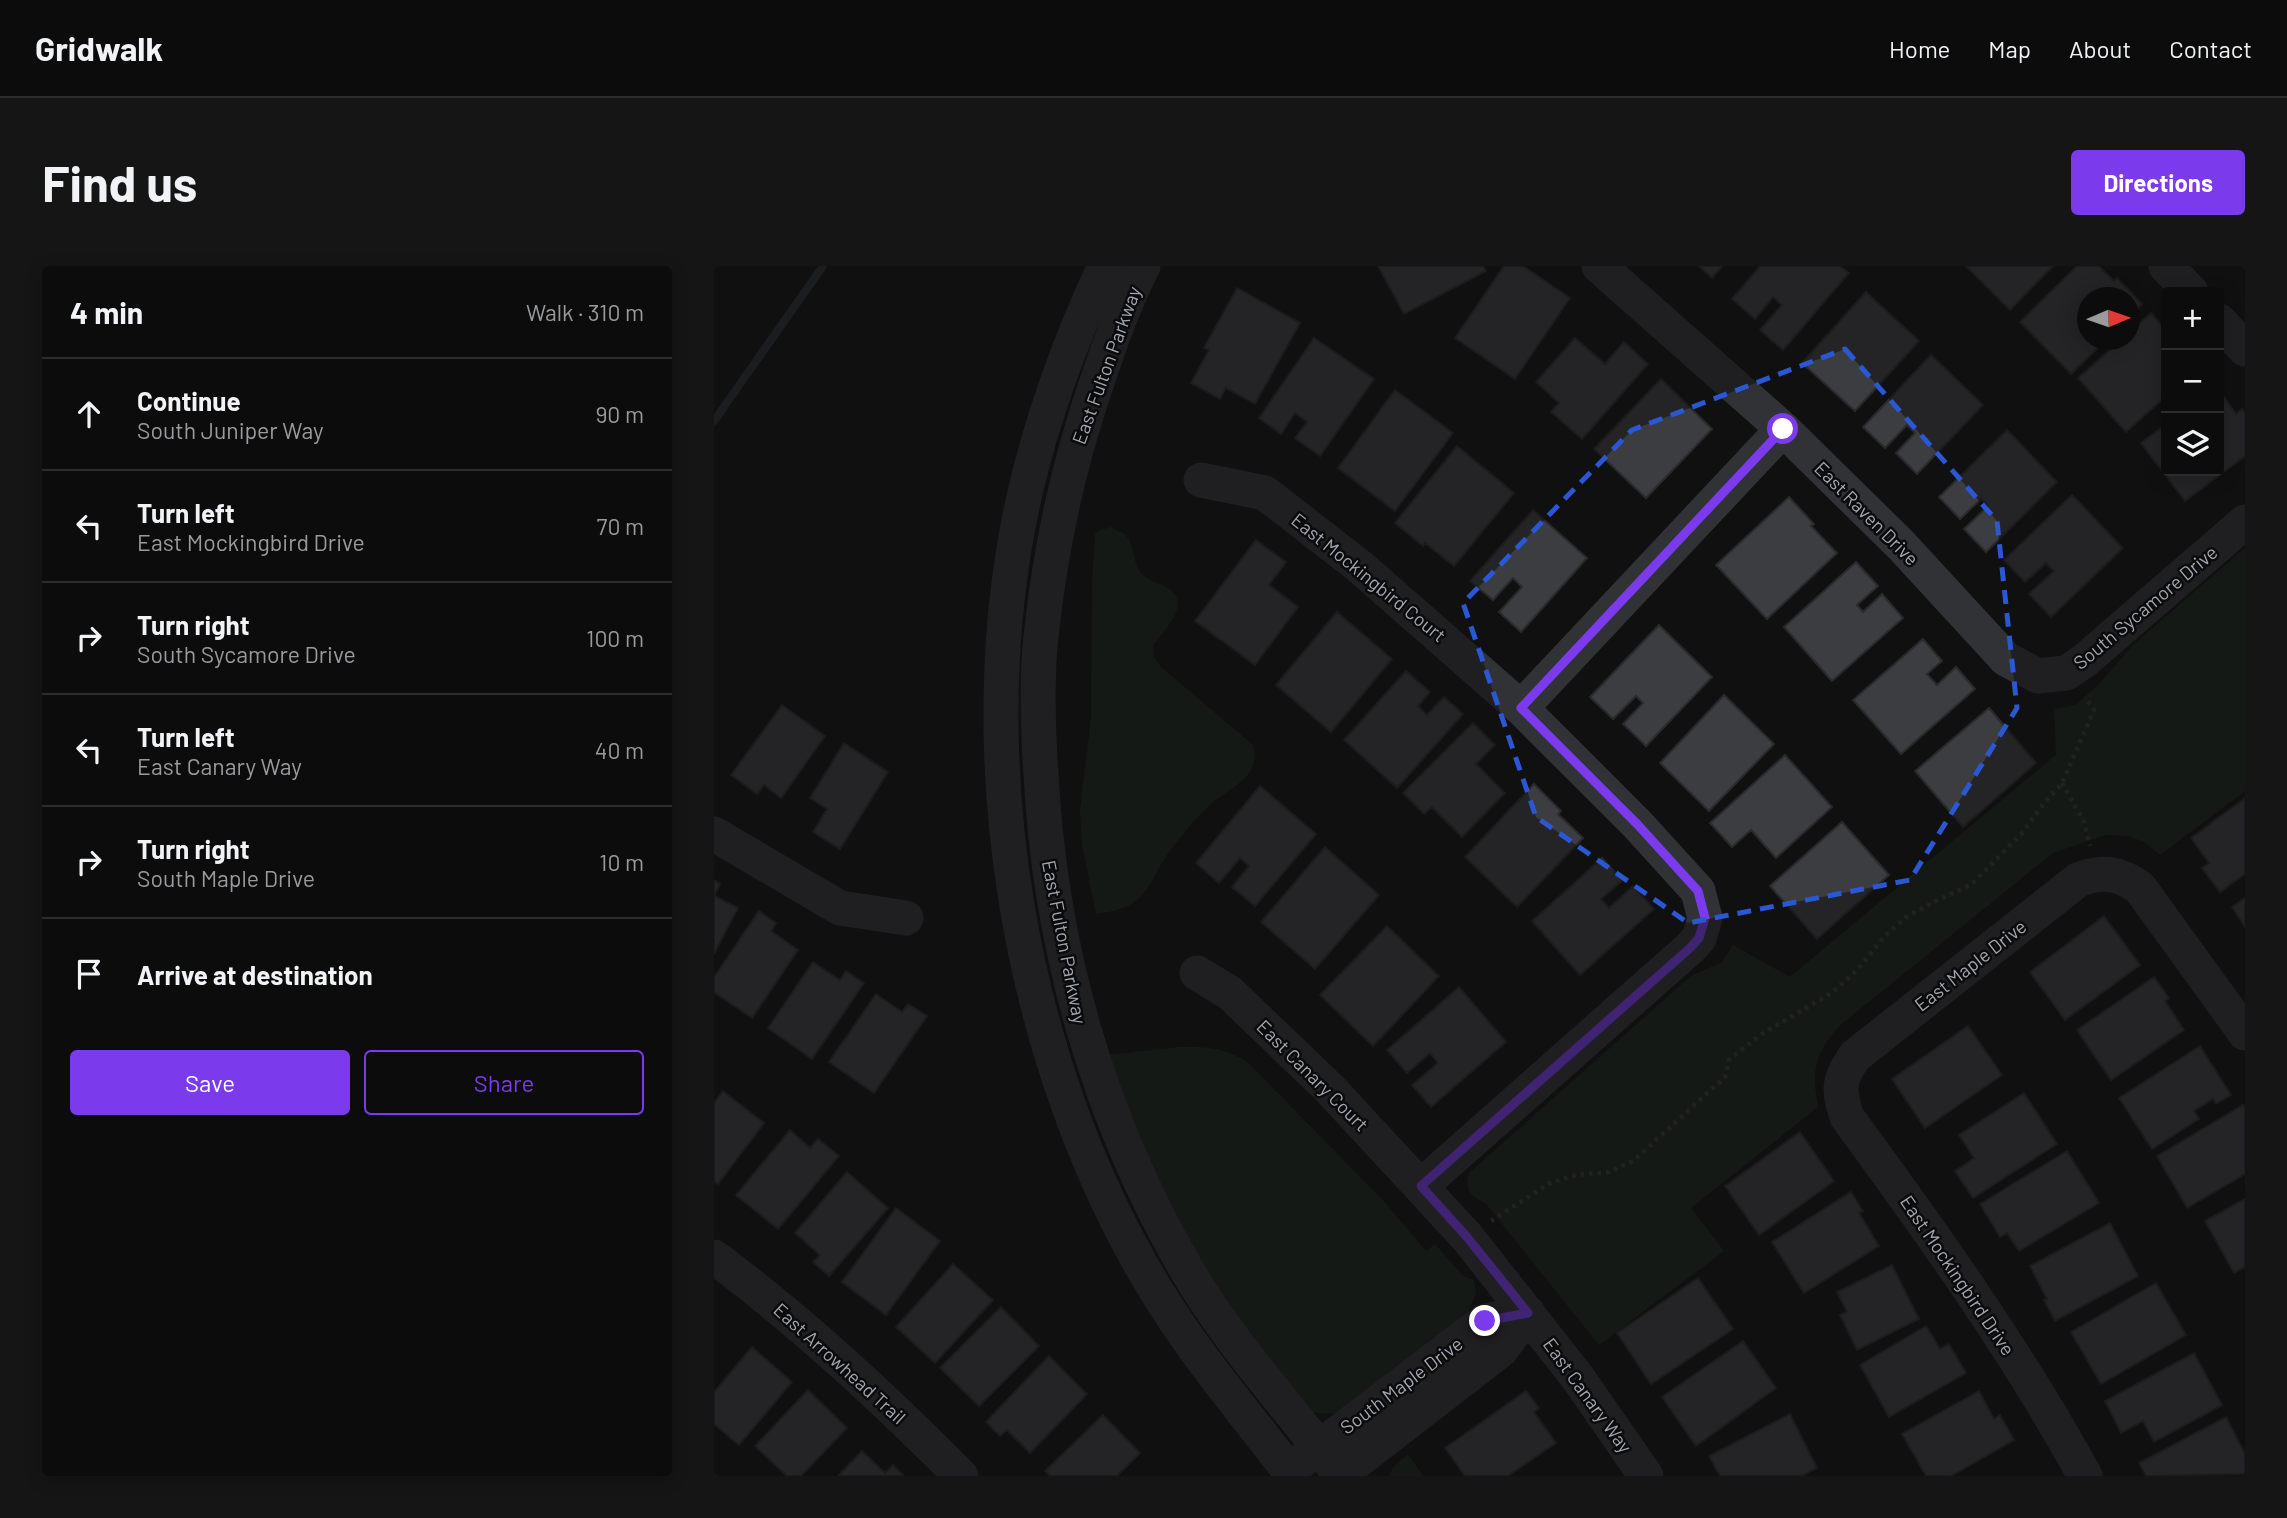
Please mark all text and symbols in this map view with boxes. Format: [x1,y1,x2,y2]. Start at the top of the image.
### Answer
text: Gridwalk [35,28,163,68]
text: Home [1889,34,1950,63]
text: Map [1988,34,2031,63]
text: About [2069,34,2131,63]
text: Contact [2169,34,2252,63]
button: Directions [2071,150,2245,215]
text: Find us [42,153,197,212]
street label: East Fulton Parkway [1067,283,1145,447]
north arrow [2077,287,2140,350]
map controls [2161,287,2224,476]
button: + [2161,287,2224,350]
text: 4 min [70,294,143,330]
text: Walk · 310 m [526,298,644,326]
button: − [2161,350,2224,413]
text: Continue [137,385,241,416]
icon: ahead [70,395,108,433]
text: 90 m [595,400,644,428]
route start [1767,413,1798,444]
button: layers [2161,413,2224,476]
text: South Juniper Way [137,416,324,444]
street label: East Raven Drive [1810,456,1924,570]
text: Turn left [137,497,235,528]
icon: left [70,507,108,545]
street label: East Mockingbird Court [1287,508,1451,646]
text: 70 m [597,512,644,540]
text: East Mockingbird Drive [137,528,365,556]
street label: South Sycamore Drive [2068,540,2222,674]
text: Turn right [137,609,250,640]
icon: right [70,619,108,657]
text: 100 m [586,624,644,652]
text: South Sycamore Drive [137,640,356,668]
text: Turn left [137,721,235,752]
icon: left [70,731,108,769]
text: 40 m [595,736,644,764]
text: East Canary Way [137,752,302,780]
text: Turn right [137,833,250,864]
icon: right [70,843,108,881]
text: 10 m [599,848,644,876]
street label: East Fulton Parkway [1038,858,1092,1026]
text: South Maple Drive [137,864,315,892]
street label: East Maple Drive [1910,914,2030,1016]
icon: arrive [70,955,108,993]
text: Arrive at destination [137,959,373,990]
street label: East Canary Court [1252,1014,1374,1136]
button: Save [70,1050,350,1115]
button: Share [364,1050,644,1115]
street label: East Mockingbird Drive [1896,1191,2020,1359]
street label: East Arrowhead Trail [769,1298,911,1428]
route end [1469,1305,1500,1336]
street label: South Maple Drive [1335,1332,1467,1438]
street label: East Canary Way [1539,1333,1637,1457]

